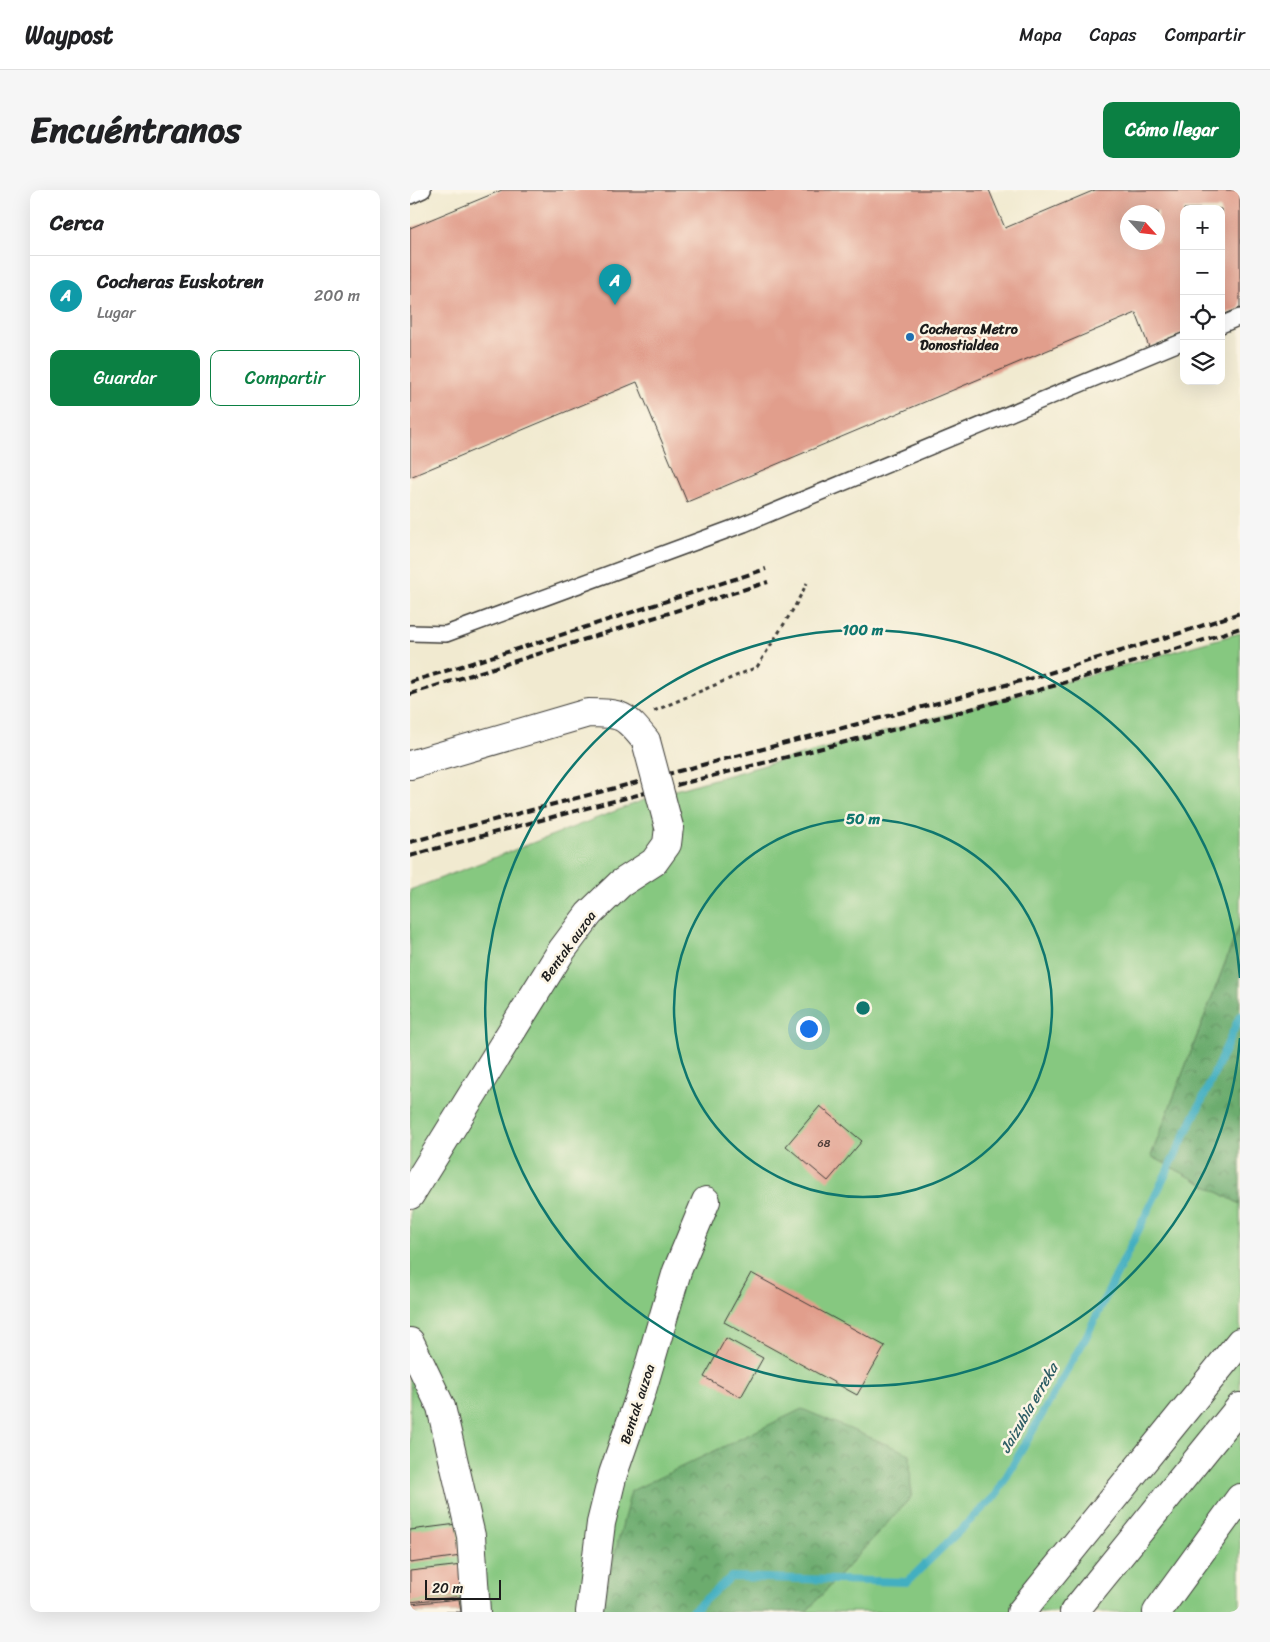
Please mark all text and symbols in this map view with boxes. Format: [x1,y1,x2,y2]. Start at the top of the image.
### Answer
text: Waypost [25,14,113,56]
text: Mapa [1019,19,1062,51]
text: Capas [1090,19,1137,51]
text: Compartir [1165,19,1245,51]
text: Encuéntranos [30,99,241,161]
button: Cómo llegar [1103,102,1240,158]
text: Cerca [50,204,104,242]
north arrow [1120,205,1165,250]
map controls [1180,205,1225,385]
button: + [1180,205,1225,250]
button: − [1180,250,1225,295]
pin: A [599,264,631,305]
text: Cocheras Euskotren [97,265,264,298]
text: A [61,281,71,310]
text: 200 m [314,281,360,310]
button: locate [1180,295,1225,340]
text: Lugar [97,298,136,327]
place label: Cocheras Metro Donostialdea [919,317,1019,358]
marker: Cocheras Metro Donostialdea [904,331,916,343]
button: layers [1180,340,1225,385]
button: Guardar [50,350,200,406]
button: Compartir [210,350,360,406]
text: 100 m [843,617,884,643]
text: 50 m [846,806,881,832]
street label: Bentak auzoa [534,905,603,987]
centre of rings [854,999,872,1017]
your location [796,1016,822,1042]
house number: 68 [818,1134,831,1153]
water label: Jaizubia erreka [993,1356,1067,1458]
street label: Bentak auzoa [613,1361,662,1448]
text: 20 m [432,1576,463,1601]
scale bar [425,1577,501,1600]

